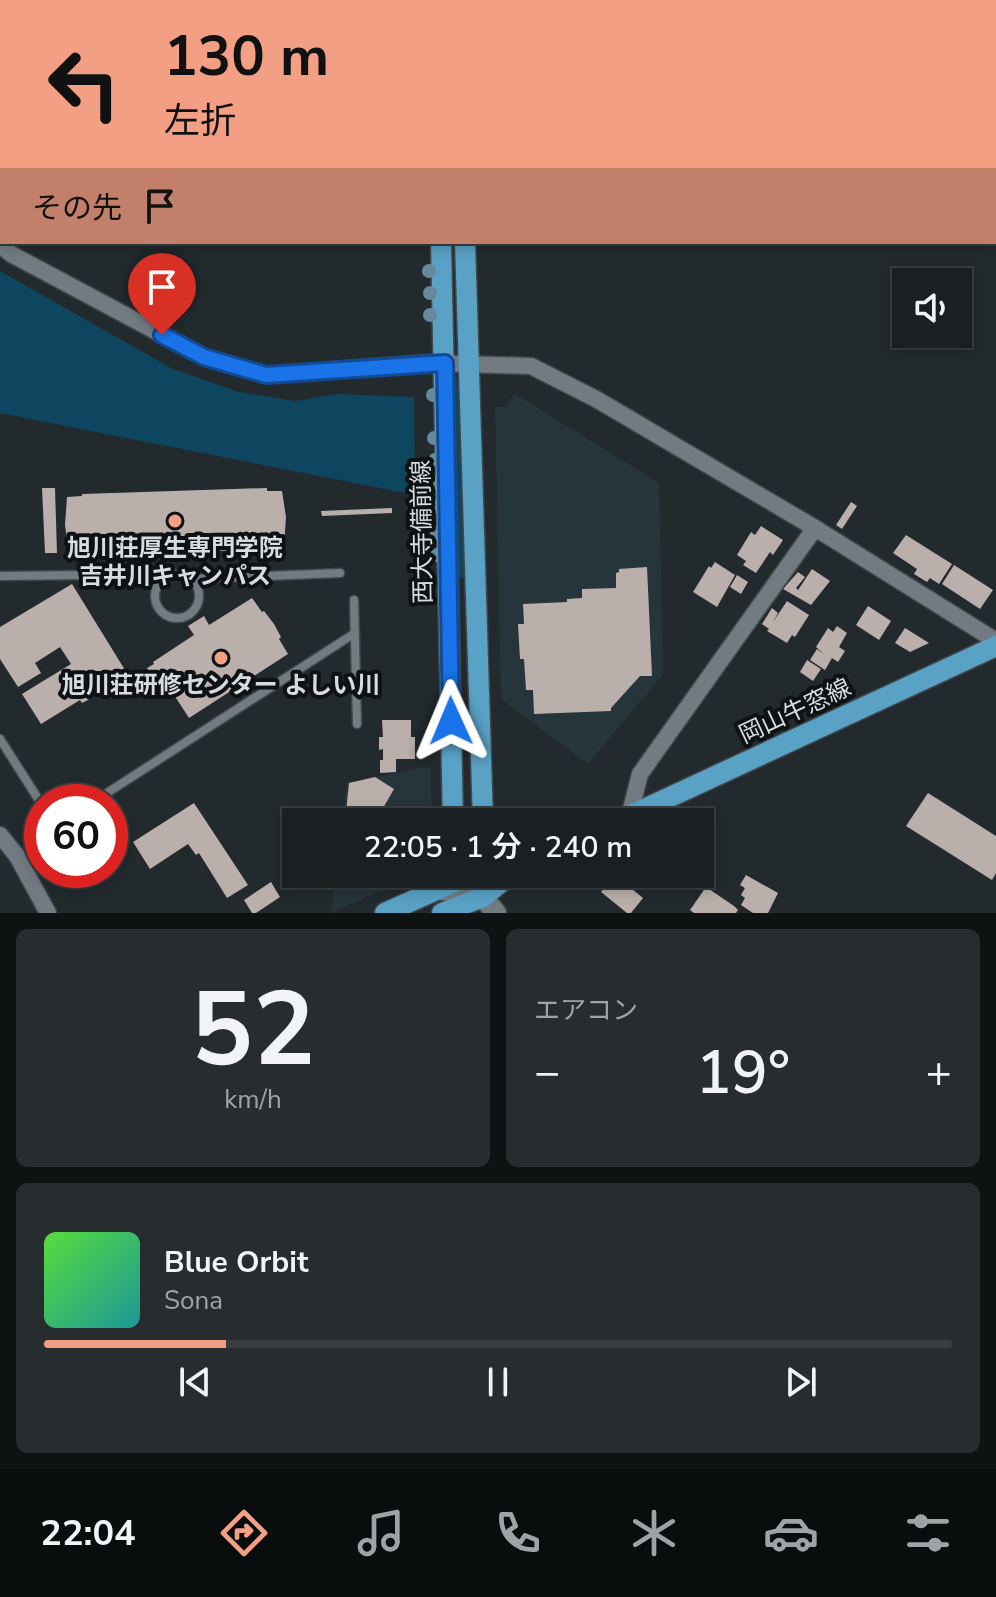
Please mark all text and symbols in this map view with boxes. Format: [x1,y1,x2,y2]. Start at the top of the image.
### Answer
text: 130 m [164,18,329,95]
icon: left [32,32,136,136]
text: 左折 [164,97,236,146]
icon: arrive [138,184,182,228]
text: その先 [32,188,122,229]
pin [128,253,196,335]
icon: arrive [140,265,184,309]
map controls [892,268,972,348]
button: sound [892,268,972,348]
street label: 西大寺備前線 [405,460,439,604]
marker: 旭川荘厚生専門学院 吉井川キャンパス [166,512,184,530]
place label: 旭川荘厚生専門学院 吉井川キャンパス [67,532,283,592]
marker: 旭川荘研修センター よしい川 [212,649,230,667]
place label: 旭川荘研修センター よしい川 [62,669,380,701]
street label: 岡山牛窓線 [734,671,856,751]
position arrow [409,679,493,763]
speed limit sign: 60 [24,784,128,888]
text: 22:05 · 1 分 · 240 m [364,827,632,868]
text: 52 [191,959,315,1101]
text: エアコン [534,993,638,1028]
text: 19° [696,1032,790,1114]
text: − [534,1043,560,1103]
text: + [926,1043,952,1103]
text: km/h [224,1082,282,1117]
text: Blue Orbit [164,1242,308,1283]
text: Sona [164,1283,223,1318]
icon: previous [173,1360,217,1404]
icon: pause [476,1360,520,1404]
icon: next [779,1360,823,1404]
icon: directions [216,1505,272,1561]
icon: music [353,1505,409,1561]
icon: phone [490,1505,546,1561]
icon: climate [626,1505,682,1561]
icon: car [763,1505,819,1561]
icon: filters [900,1505,956,1561]
text: 22:04 [40,1509,136,1558]

